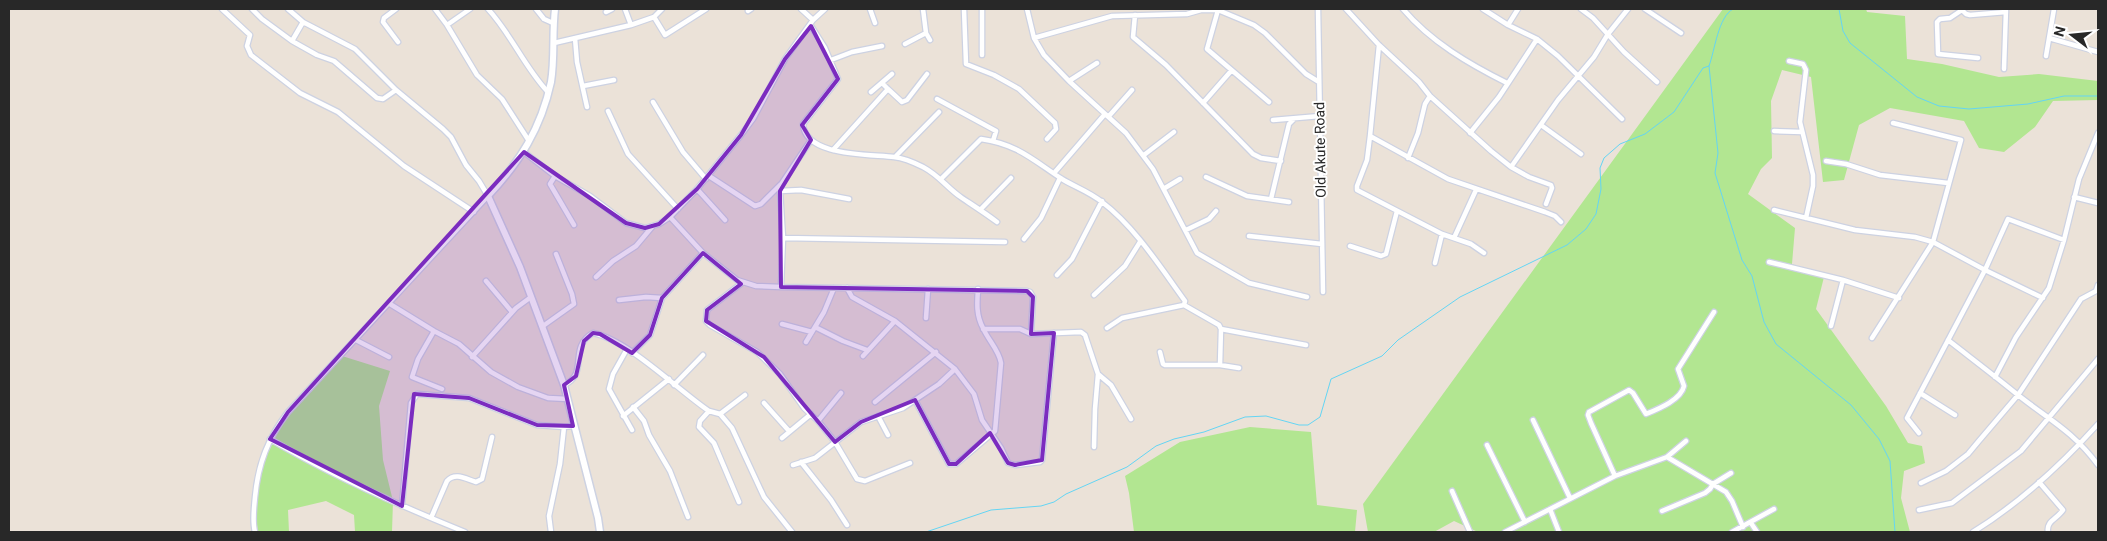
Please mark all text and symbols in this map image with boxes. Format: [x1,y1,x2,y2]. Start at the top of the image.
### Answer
north arrow [2047,10,2097,60]
text: N [2050,24,2069,38]
street label: Old Akute Road [1311,102,1329,198]

